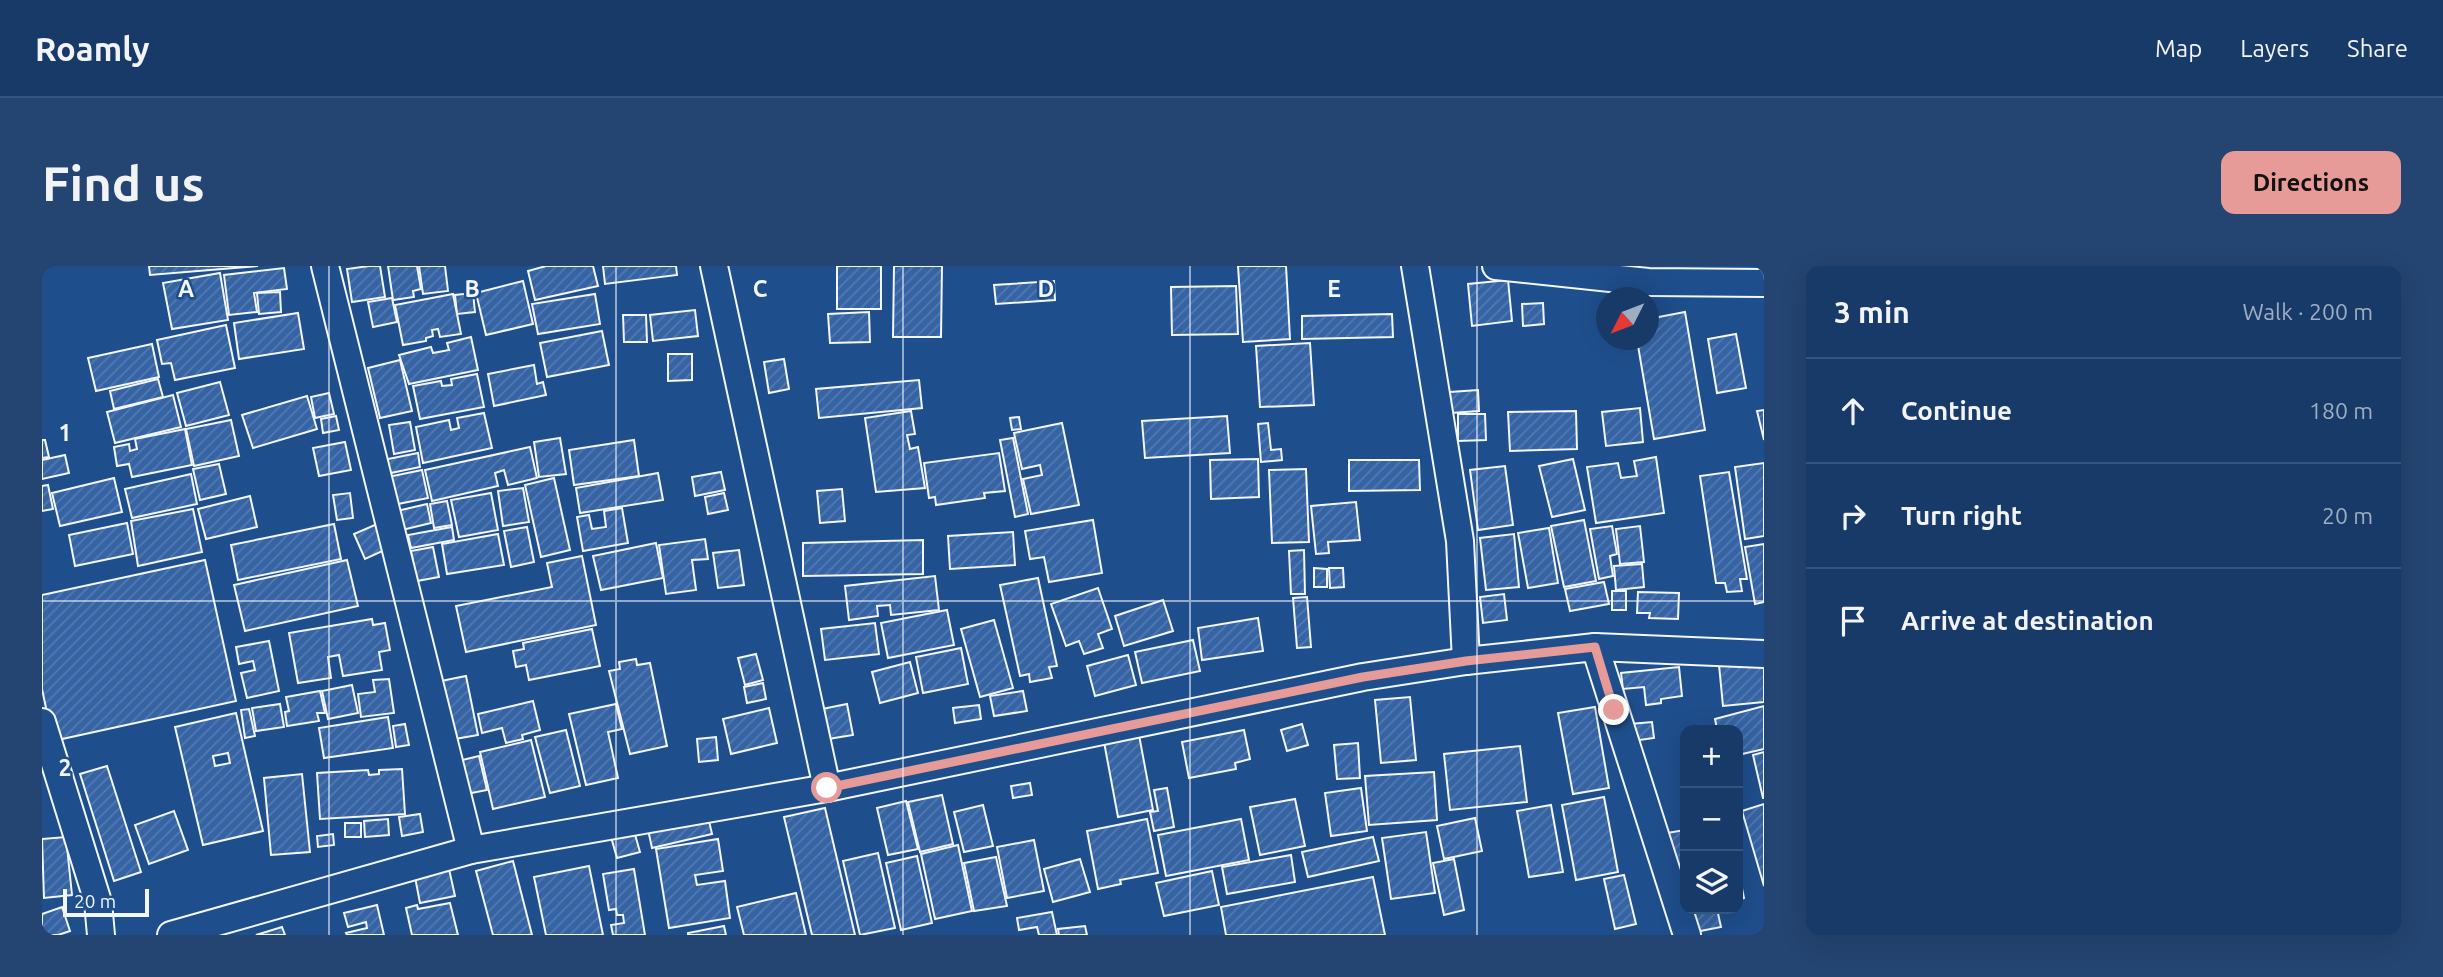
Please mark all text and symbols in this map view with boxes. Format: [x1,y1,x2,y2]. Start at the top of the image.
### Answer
text: Roamly [35,30,149,67]
text: Map [2155,35,2202,62]
text: Layers [2240,35,2309,62]
text: Share [2347,35,2408,62]
button: Directions [2221,151,2401,214]
text: Find us [42,155,205,210]
text: A [178,276,194,301]
text: B [464,276,480,301]
text: C [753,276,768,301]
text: D [1038,276,1054,301]
text: E [1327,276,1341,301]
north arrow [1596,287,1659,350]
text: 3 min [1834,295,1910,329]
text: Walk · 200 m [2242,299,2373,324]
icon: ahead [1834,392,1872,430]
text: Continue [1901,396,2012,425]
text: 180 m [2309,398,2373,423]
text: 1 [59,420,71,445]
icon: right [1834,497,1872,535]
text: Turn right [1901,501,2022,530]
text: 20 m [2322,503,2373,528]
icon: arrive [1834,602,1872,640]
text: Arrive at destination [1901,606,2154,635]
route end [1598,694,1629,725]
map controls [1680,725,1743,914]
button: + [1680,725,1743,788]
text: 2 [59,755,71,780]
route start [811,772,842,803]
button: − [1680,788,1743,851]
button: layers [1680,851,1743,914]
scale bar [63,886,149,918]
text: 20 m [74,890,116,912]

